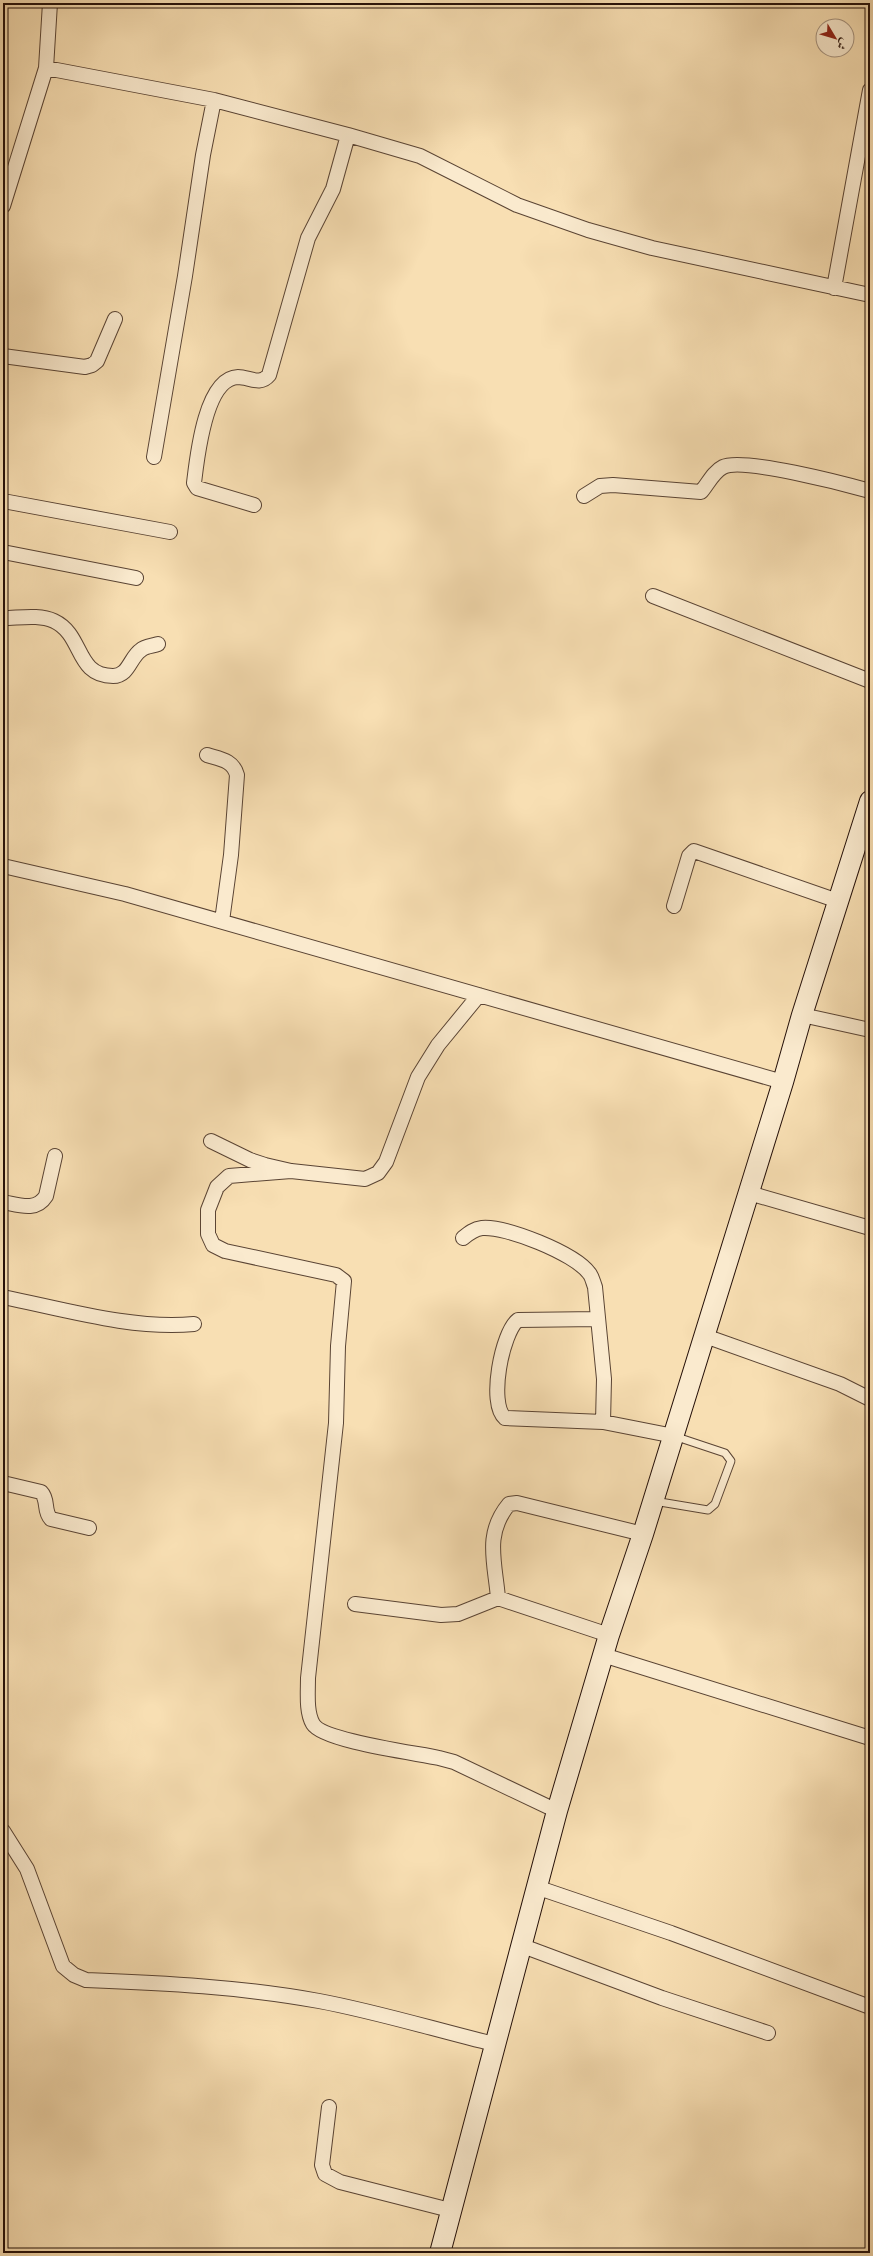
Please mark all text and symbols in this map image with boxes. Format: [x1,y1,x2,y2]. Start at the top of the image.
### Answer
north arrow [815,18,855,58]
text: ش [834,36,851,52]

